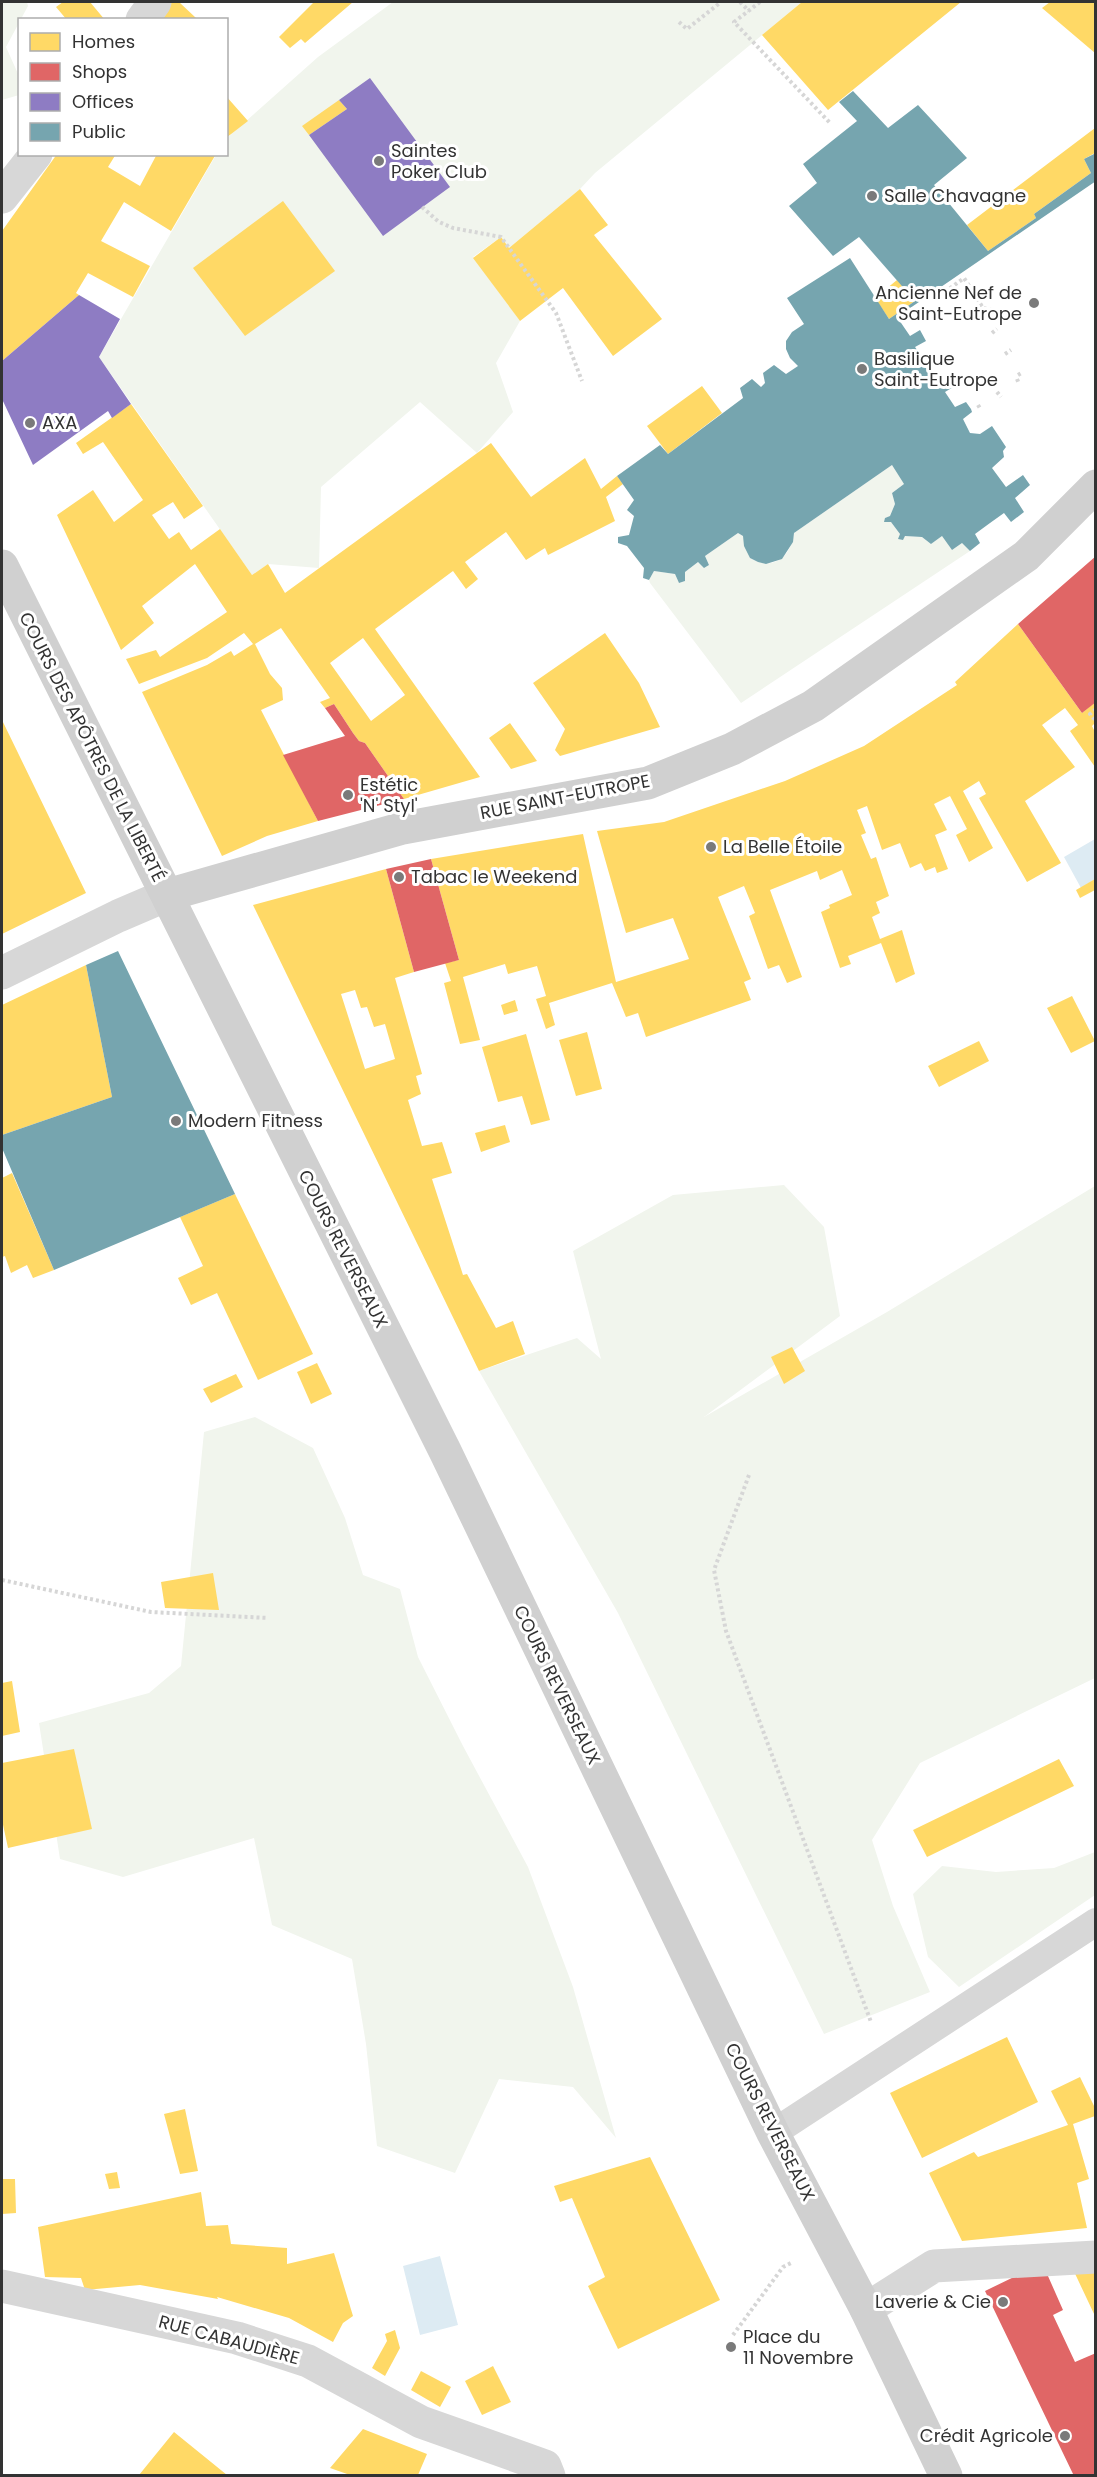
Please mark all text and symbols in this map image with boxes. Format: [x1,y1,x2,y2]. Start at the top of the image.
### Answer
legend [18,18,228,156]
text: Homes [72,29,135,54]
text: Shops [72,59,127,84]
text: Offices [72,89,134,114]
text: Public [72,119,126,144]
place label: Saintes Poker Club [391,138,487,184]
marker: Saintes Poker Club [372,154,386,168]
place label: Salle Chavagne [884,183,1026,208]
marker: Salle Chavagne [865,189,879,203]
place label: Ancienne Nef de Saint-Eutrope [875,280,1022,326]
marker: Ancienne Nef de Saint-Eutrope [1027,296,1041,310]
place label: Basilique Saint-Eutrope [874,346,998,392]
marker: Basilique Saint-Eutrope [855,362,869,376]
place label: AXA [42,410,77,435]
marker: AXA [23,416,37,430]
street label: COURS DES APÔTRES DE LA LIBERTÉ [13,608,172,886]
street label: RUE SAINT-EUTROPE [478,768,652,825]
place label: Estétic 'N' Styl' [360,772,418,818]
marker: Estétic 'N' Styl' [341,788,355,802]
place label: La Belle Étoile [723,834,842,859]
marker: La Belle Étoile [704,840,718,854]
place label: Tabac le Weekend [411,864,577,889]
marker: Tabac le Weekend [392,870,406,884]
place label: Modern Fitness [188,1108,323,1133]
marker: Modern Fitness [169,1114,183,1128]
street label: COURS REVERSEAUX [293,1165,394,1332]
street label: COURS REVERSEAUX [508,1601,607,1769]
street label: COURS REVERSEAUX [720,2038,821,2205]
place label: Laverie & Cie [875,2289,991,2314]
marker: Laverie & Cie [996,2295,1010,2309]
street label: RUE CABAUDIÈRE [156,2309,302,2370]
place label: Place du 11 Novembre [743,2324,853,2370]
marker: Place du 11 Novembre [724,2340,738,2354]
place label: Crédit Agricole [920,2423,1053,2448]
marker: Crédit Agricole [1058,2429,1072,2443]

